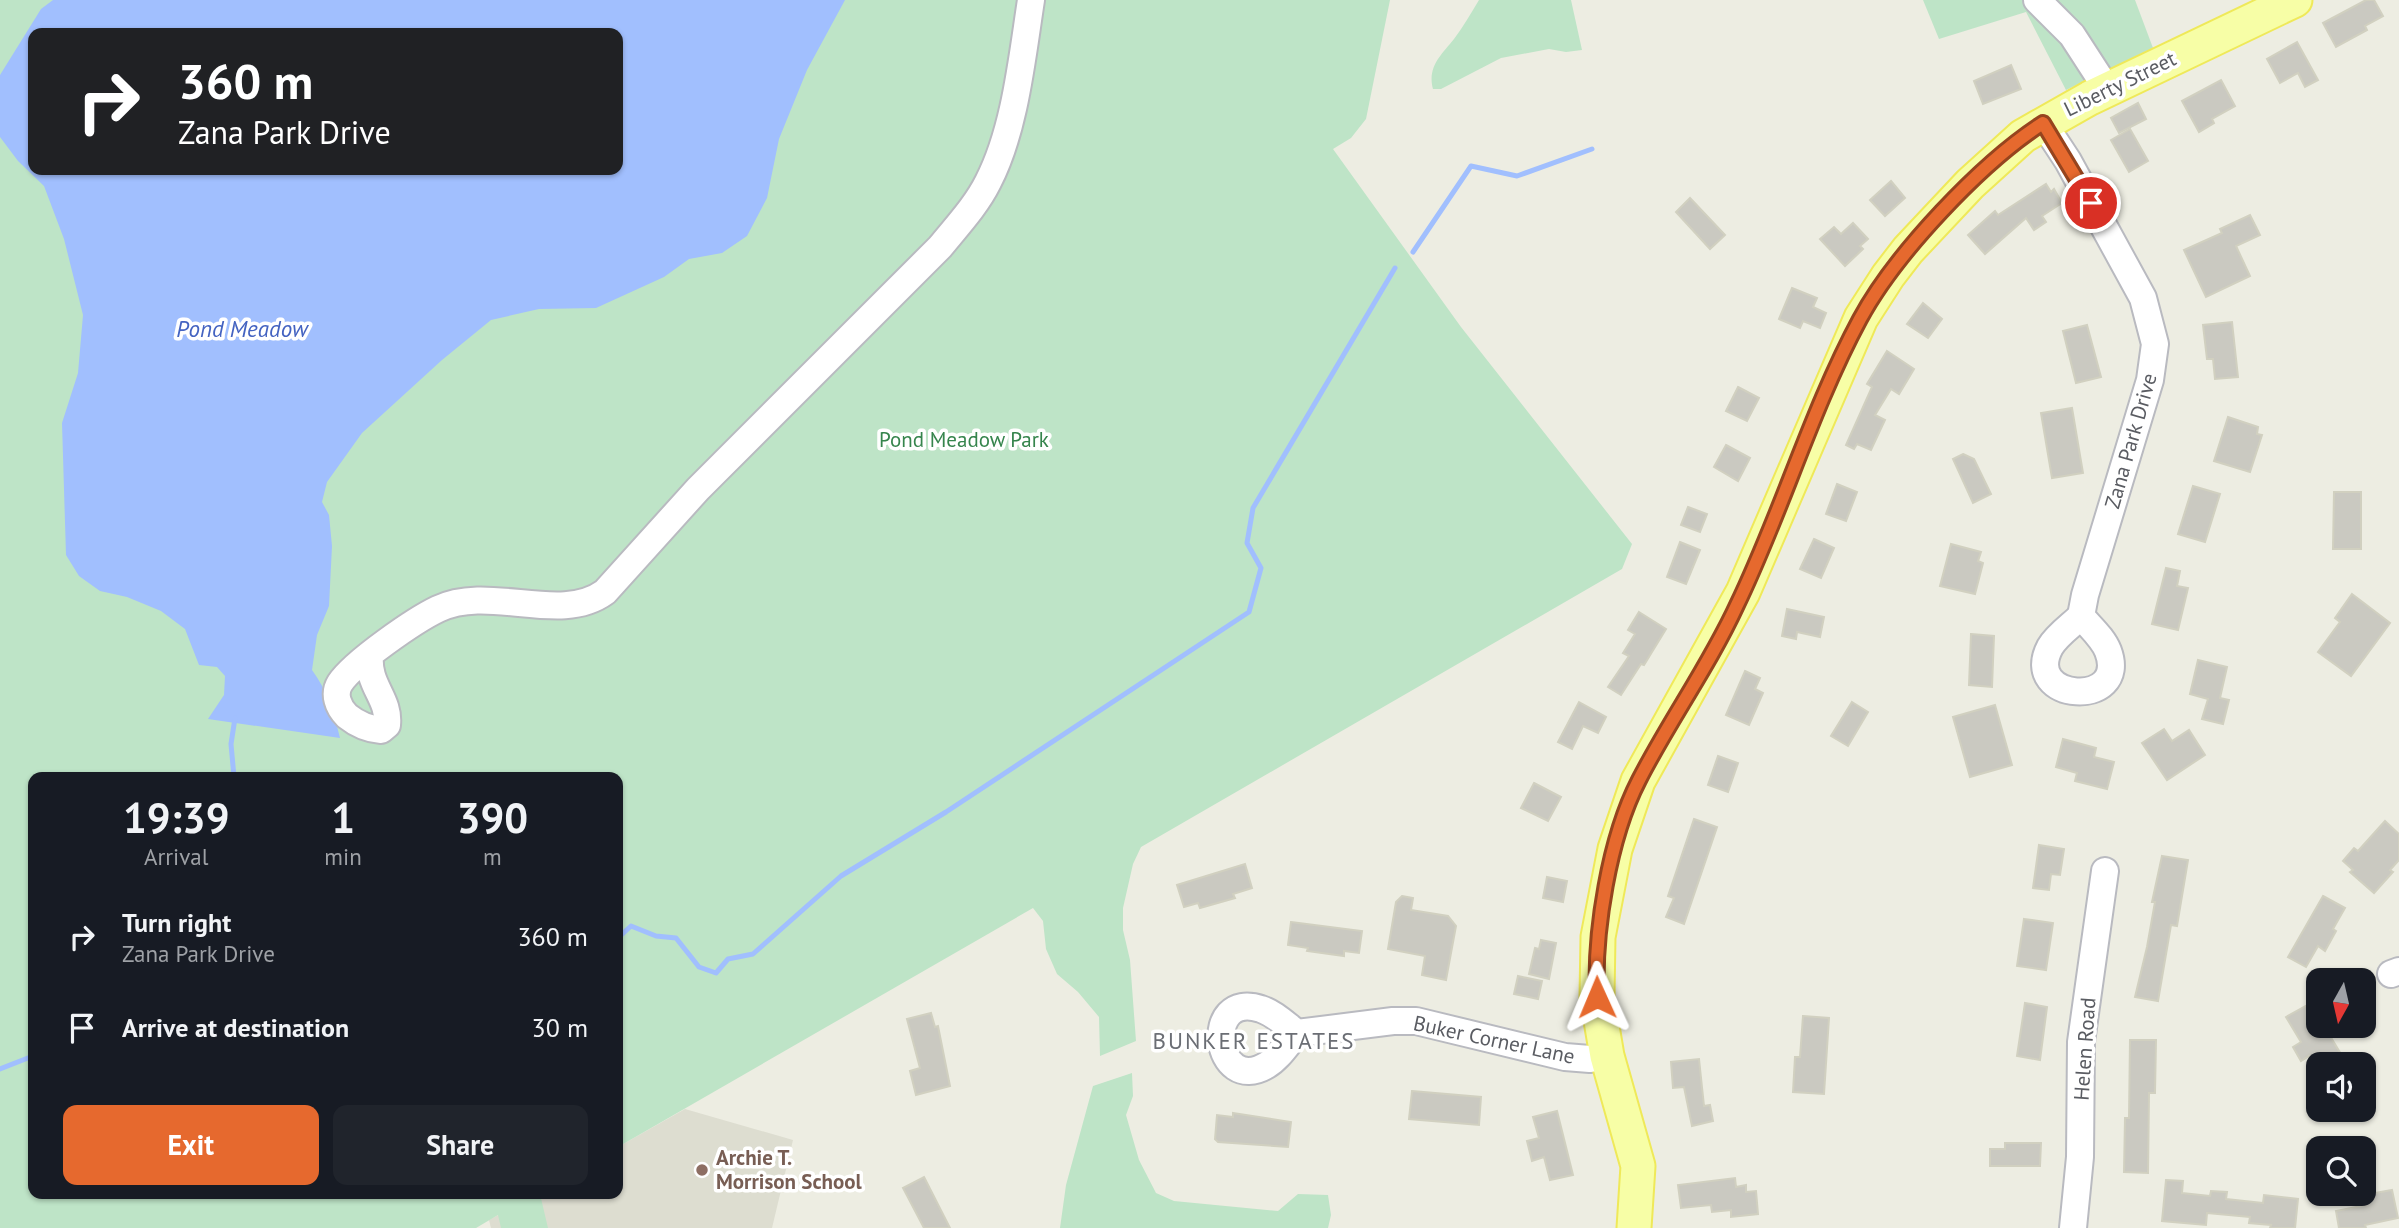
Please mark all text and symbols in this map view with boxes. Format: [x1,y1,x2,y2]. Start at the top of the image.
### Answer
street label: Liberty Street [2059,45,2180,122]
text: 360 m [178,49,313,113]
icon: right [63,56,154,147]
text: Zana Park Drive [178,111,391,153]
pin [2061,173,2121,233]
icon: arrive [2072,184,2110,222]
water label: Pond Meadow [176,314,310,343]
street label: Zana Park Drive [2098,370,2163,512]
park label: Pond Meadow Park [879,426,1049,453]
text: 19:39 [123,790,229,845]
text: 1 [331,790,355,845]
text: 390 [457,790,528,845]
text: Arrival [144,842,208,871]
text: min [324,842,362,871]
text: m [483,842,502,871]
text: Turn right [122,906,231,939]
icon: right [63,918,101,956]
text: 360 m [517,920,588,953]
text: Zana Park Drive [122,939,275,968]
position arrow [1560,960,1634,1034]
north arrow [2306,968,2376,1038]
map controls [2306,968,2376,1206]
street label: Helen Road [2067,997,2102,1101]
icon: arrive [63,1009,101,1047]
street label: Buker Corner Lane [1411,1009,1577,1070]
text: Arrive at destination [122,1011,349,1044]
text: 30 m [532,1011,588,1044]
district label: BUNKER ESTATES [1152,1026,1356,1055]
button: sound [2306,1052,2376,1122]
button: Exit [63,1105,319,1185]
button: Share [333,1105,588,1185]
button: search [2306,1136,2376,1206]
place label: Archie T. Morrison School [716,1144,863,1195]
marker: Archie T. Morrison School [694,1162,710,1178]

